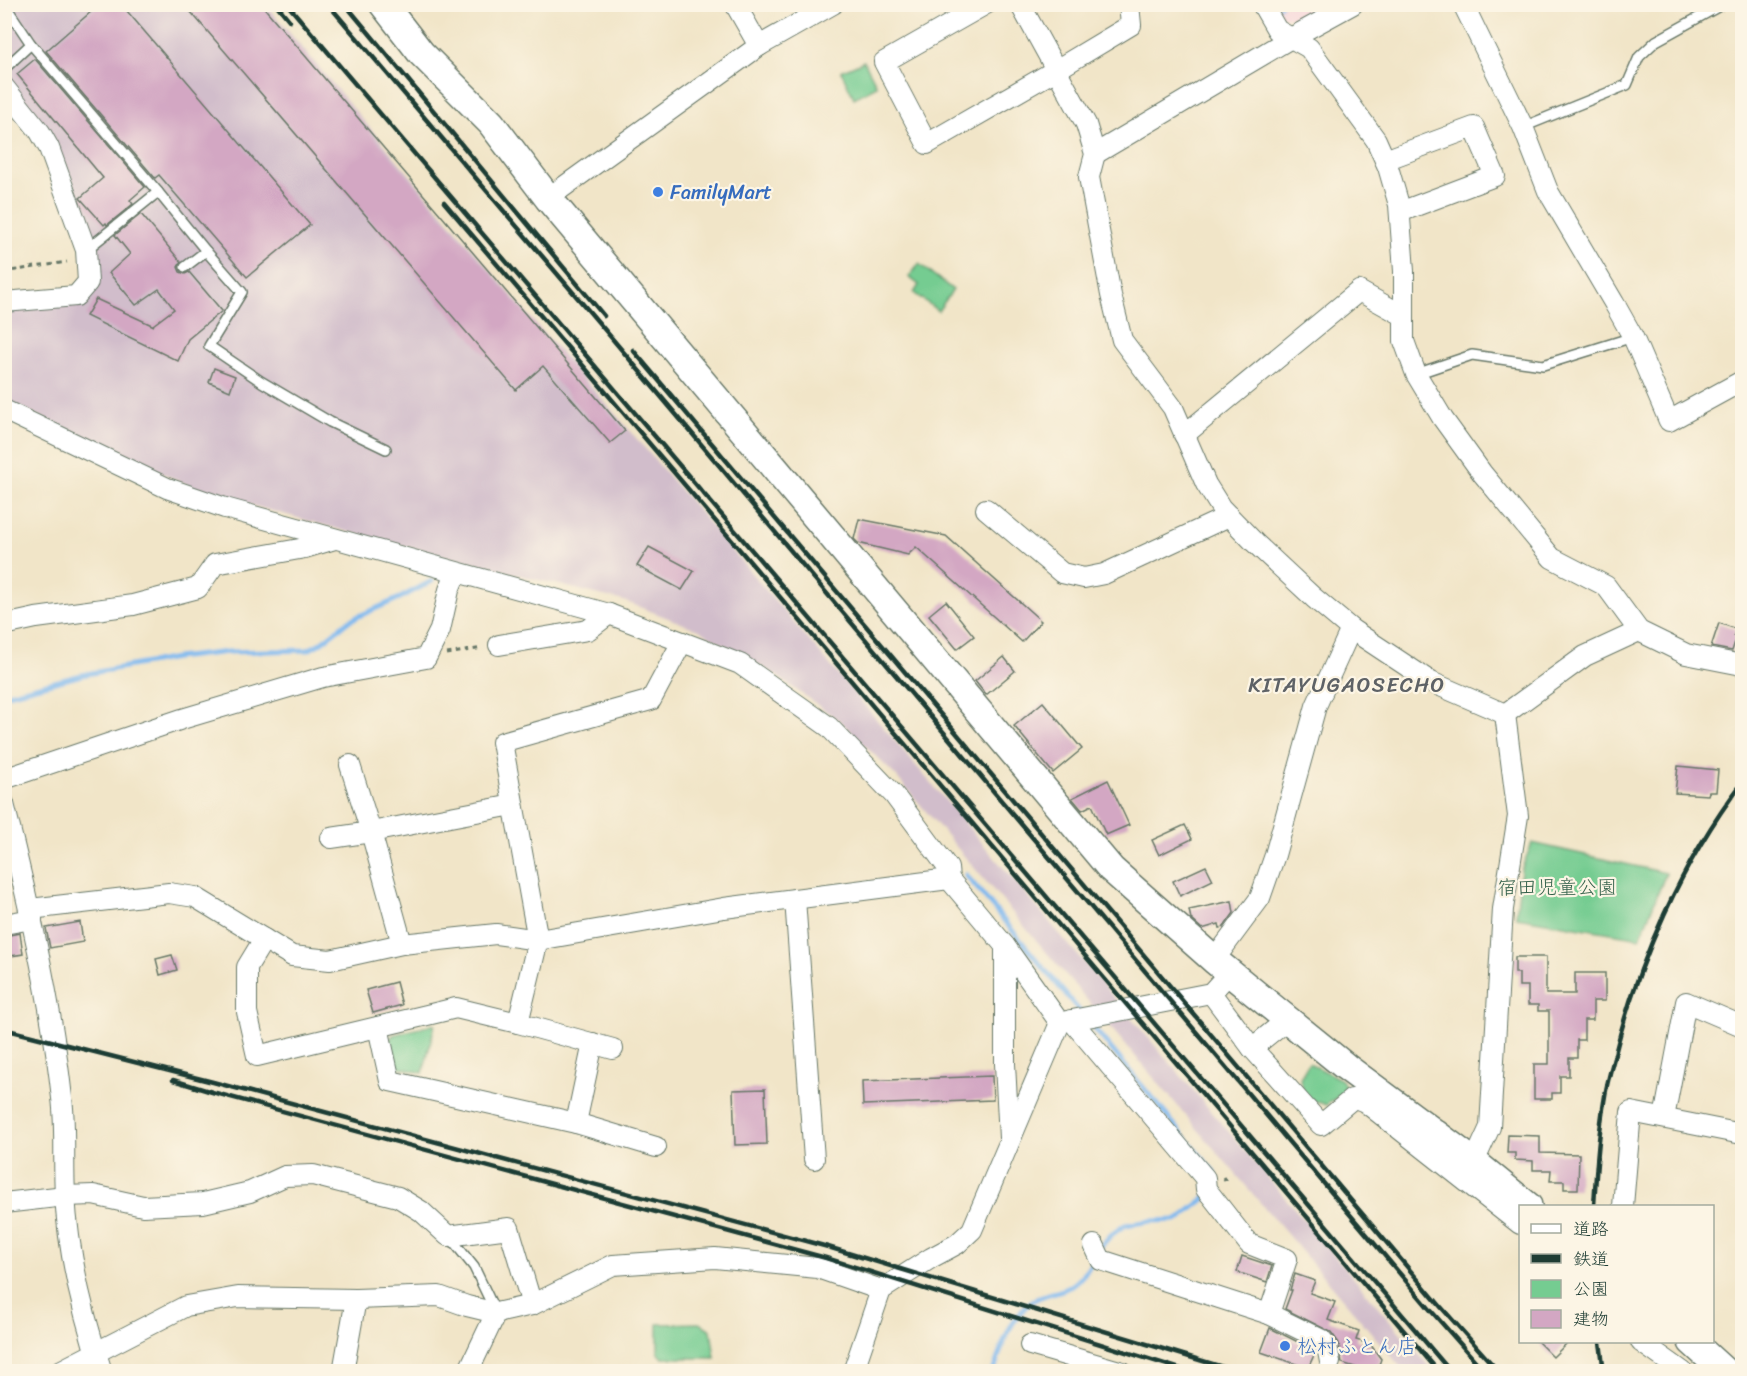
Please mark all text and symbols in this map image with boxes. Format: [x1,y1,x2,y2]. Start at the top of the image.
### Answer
place label: FamilyMart [670,175,772,210]
marker: FamilyMart [651,185,665,199]
district label: KITAYUGAOSECHO [1248,666,1446,704]
park label: 宿田児童公園 [1497,870,1617,905]
legend [1519,1205,1714,1343]
text: 道路 [1573,1213,1609,1245]
text: 鉄道 [1573,1243,1609,1275]
text: 公園 [1573,1273,1609,1305]
text: 建物 [1573,1303,1609,1335]
place label: 松村ふとん店 [1297,1329,1417,1364]
marker: 松村ふとん店 [1278,1339,1292,1353]

